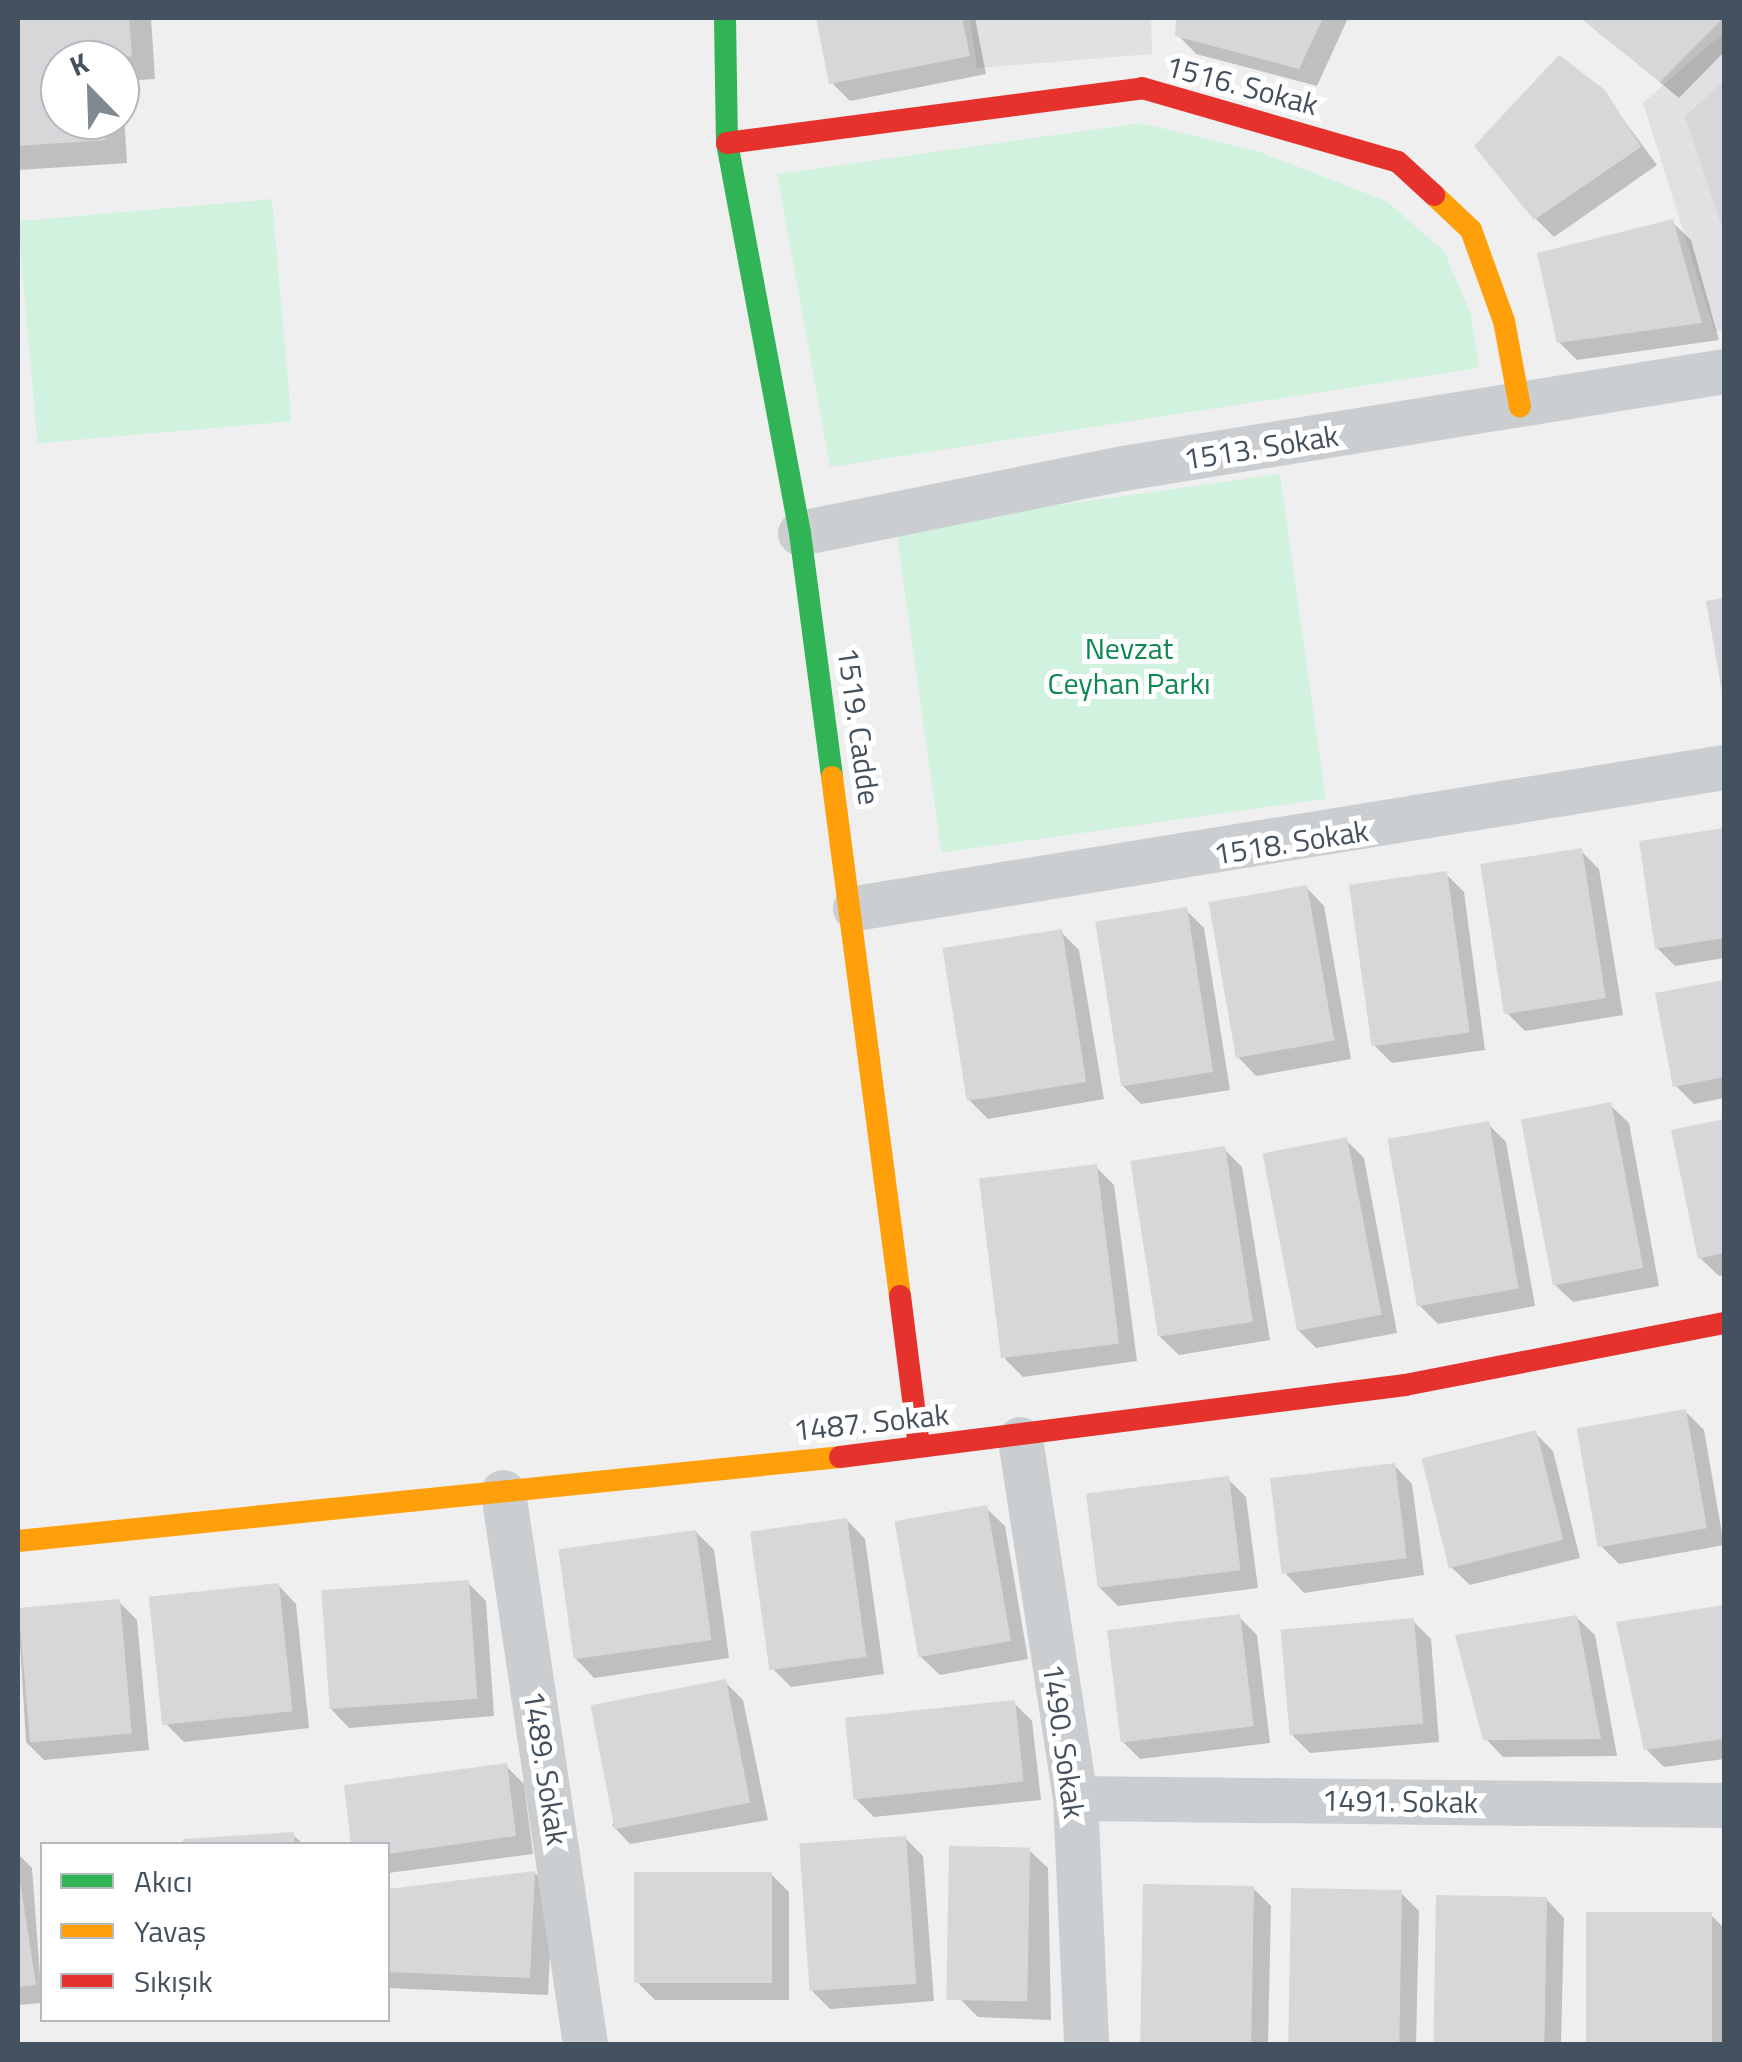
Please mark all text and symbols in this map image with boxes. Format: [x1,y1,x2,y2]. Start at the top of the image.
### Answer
north arrow [40,40,140,140]
text: K [63,41,95,87]
street label: 1516. Sokak [1162,47,1322,123]
street label: 1513. Sokak [1181,417,1341,477]
park label: Nevzat Ceyhan Parkı [1047,630,1211,700]
street label: 1519. Cadde [830,645,888,807]
street label: 1518. Sokak [1211,812,1371,872]
street label: 1487. Sokak [792,1396,950,1448]
street label: 1490. Sokak [1035,1661,1093,1821]
street label: 1489. Sokak [516,1688,576,1848]
street label: 1491. Sokak [1322,1782,1478,1820]
legend [40,1842,390,2022]
text: Akıcı [134,1858,192,1904]
text: Yavaş [134,1908,206,1954]
text: Sıkışık [134,1958,213,2004]

